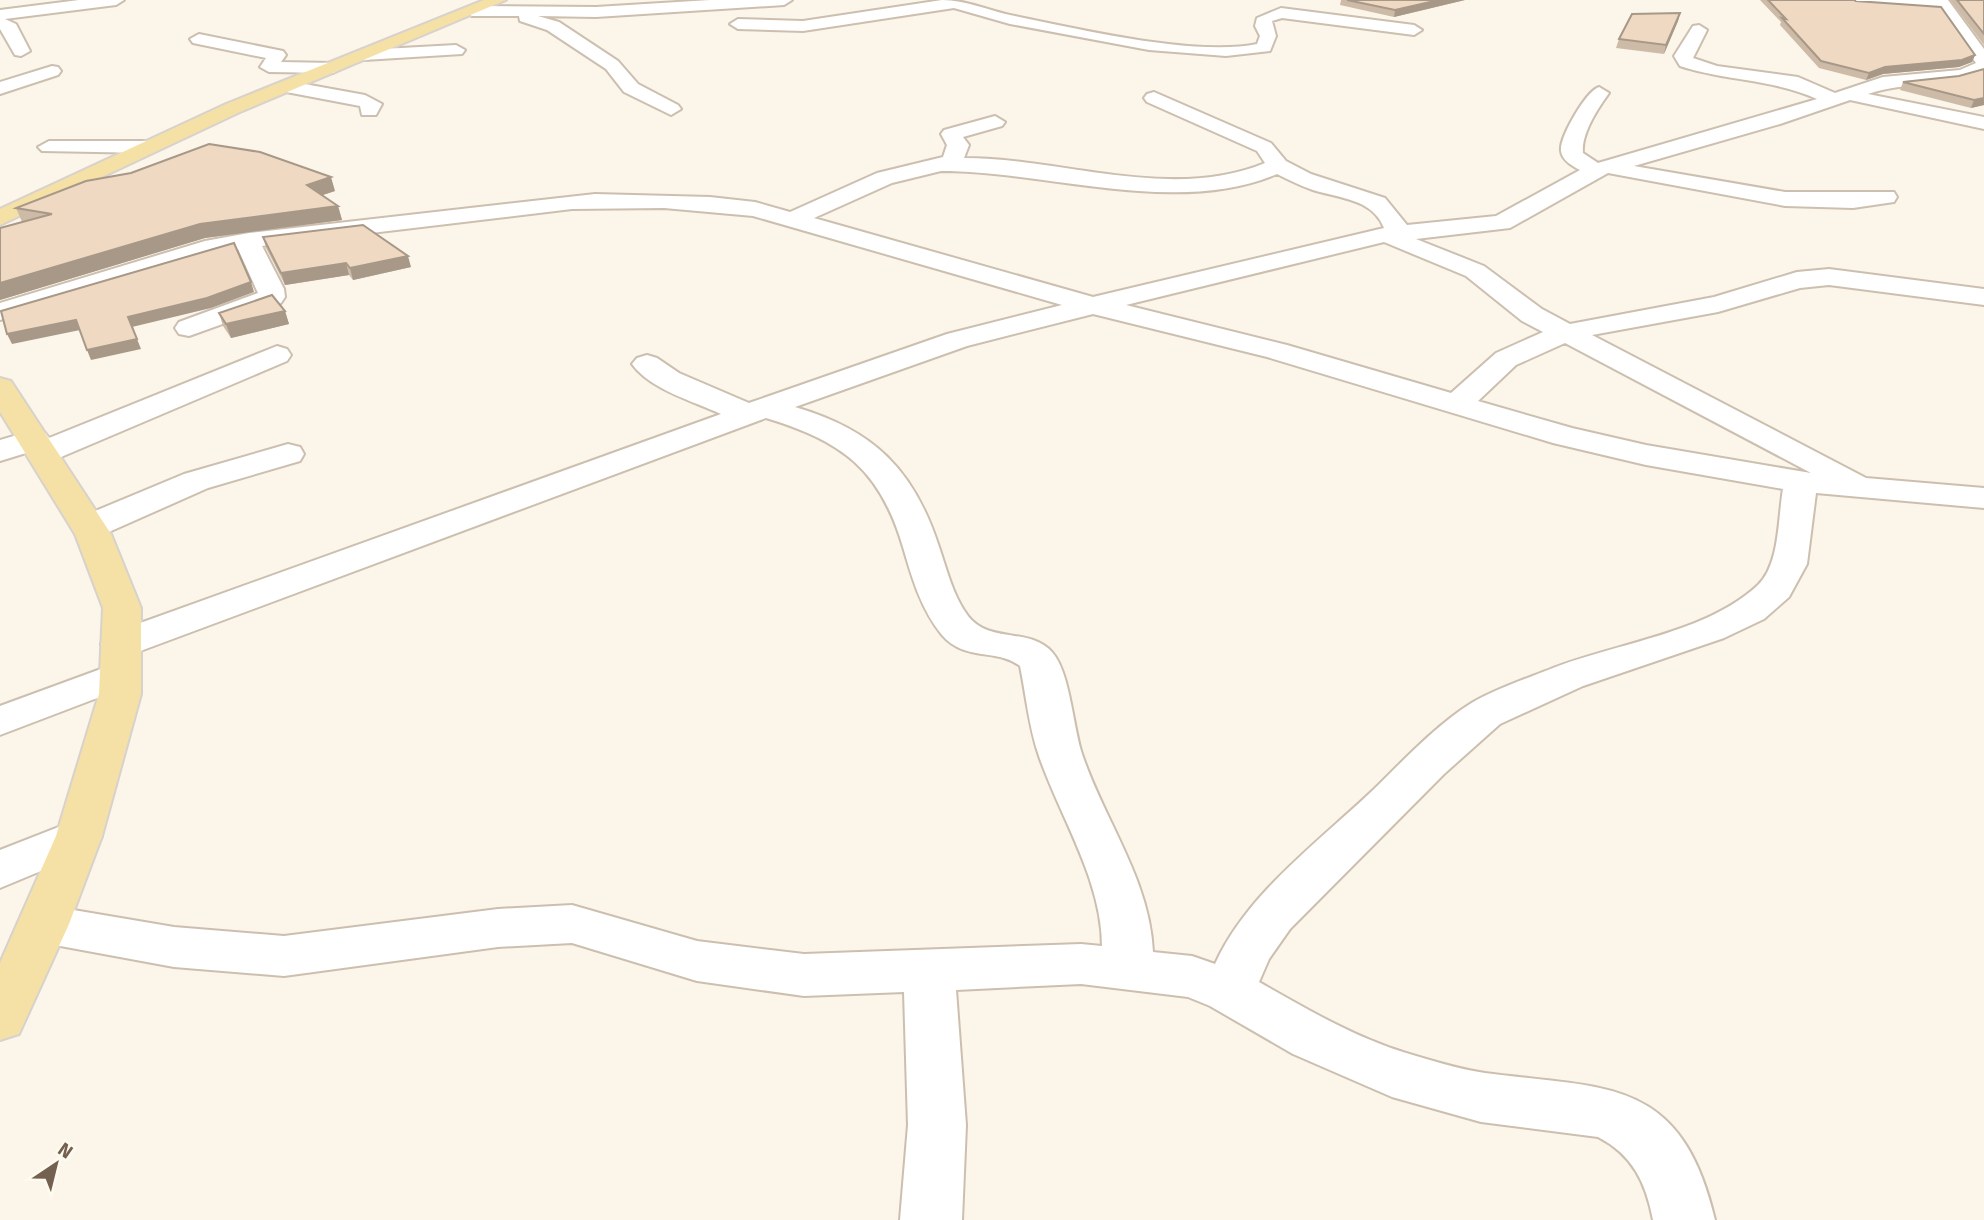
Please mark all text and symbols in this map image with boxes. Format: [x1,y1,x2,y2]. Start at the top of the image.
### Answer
north arrow [21,1129,91,1199]
text: N [54,1137,77,1164]

